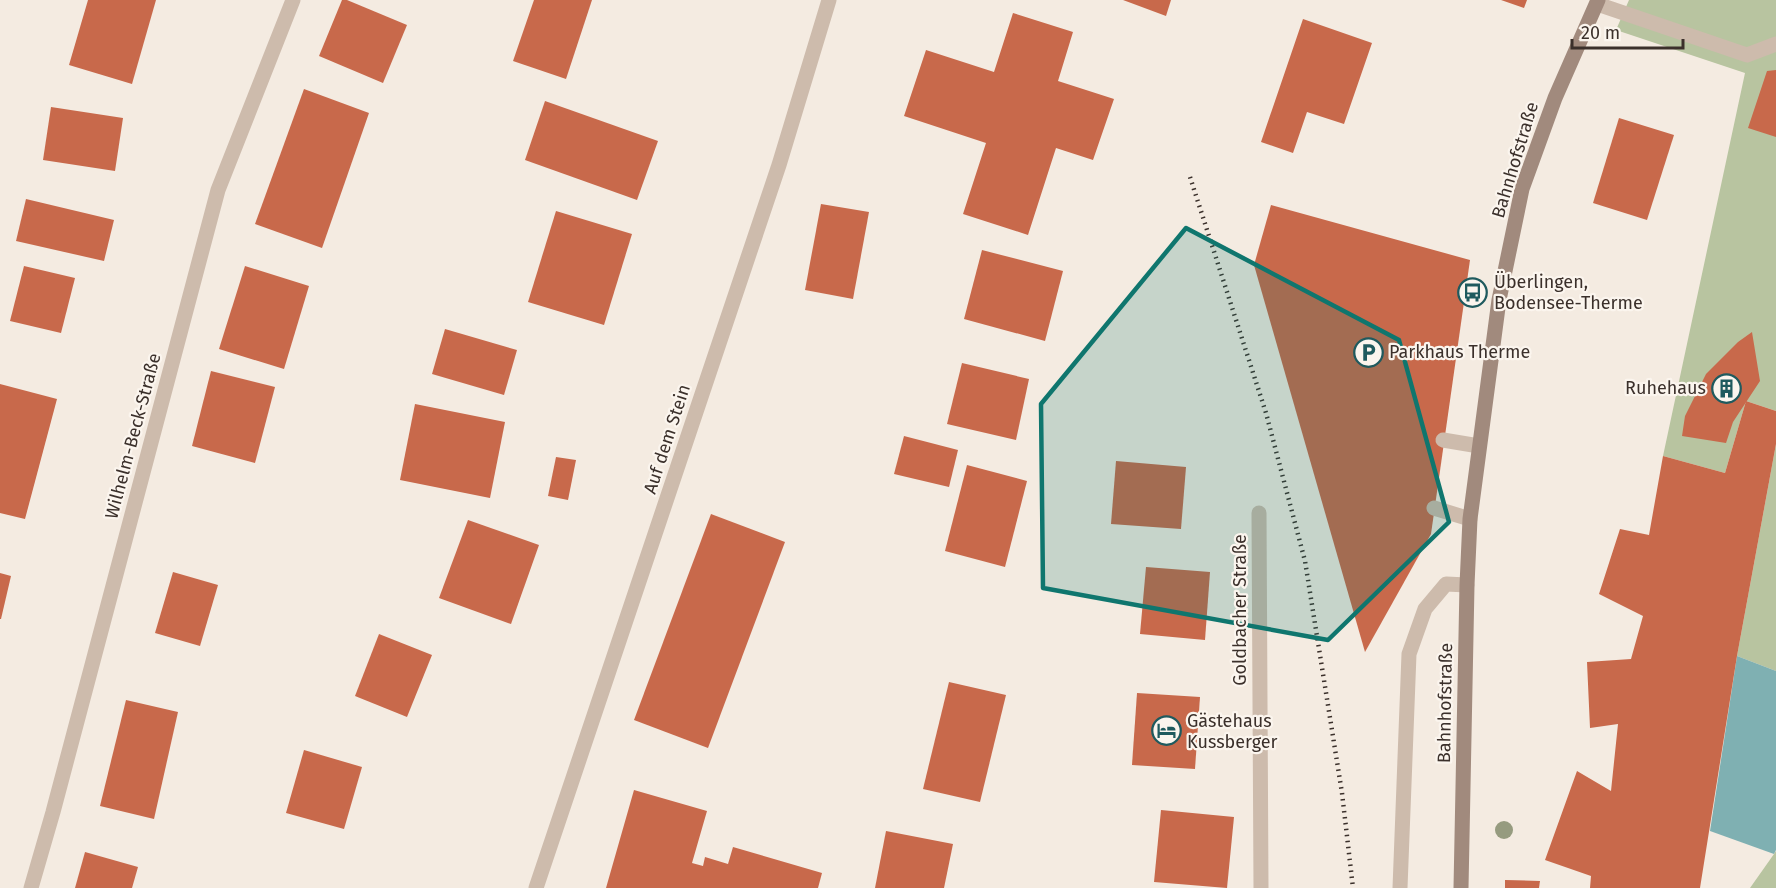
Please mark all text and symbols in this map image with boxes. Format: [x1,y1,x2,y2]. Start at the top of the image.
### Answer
scale bar [1572,12,1683,50]
text: 20 m [1581,22,1620,44]
street label: Bahnhofstraße [1487,99,1543,221]
place label: Überlingen, Bodensee-Therme [1494,271,1643,314]
bus stop icon: Überlingen, Bodensee-Therme [1457,276,1489,308]
parking icon: Parkhaus Therme [1352,336,1384,368]
place label: Parkhaus Therme [1389,341,1530,363]
street label: Wilhelm-Beck-Straße [100,351,166,521]
building icon: Ruhehaus [1711,372,1743,404]
place label: Ruhehaus [1625,377,1706,399]
street label: Auf dem Stein [639,381,695,497]
street label: Goldbacher Straße [1229,534,1251,686]
street label: Bahnhofstraße [1433,643,1457,763]
place label: Gästehaus Kussberger [1187,710,1278,753]
hotel icon: Gästehaus Kussberger [1150,715,1182,747]

